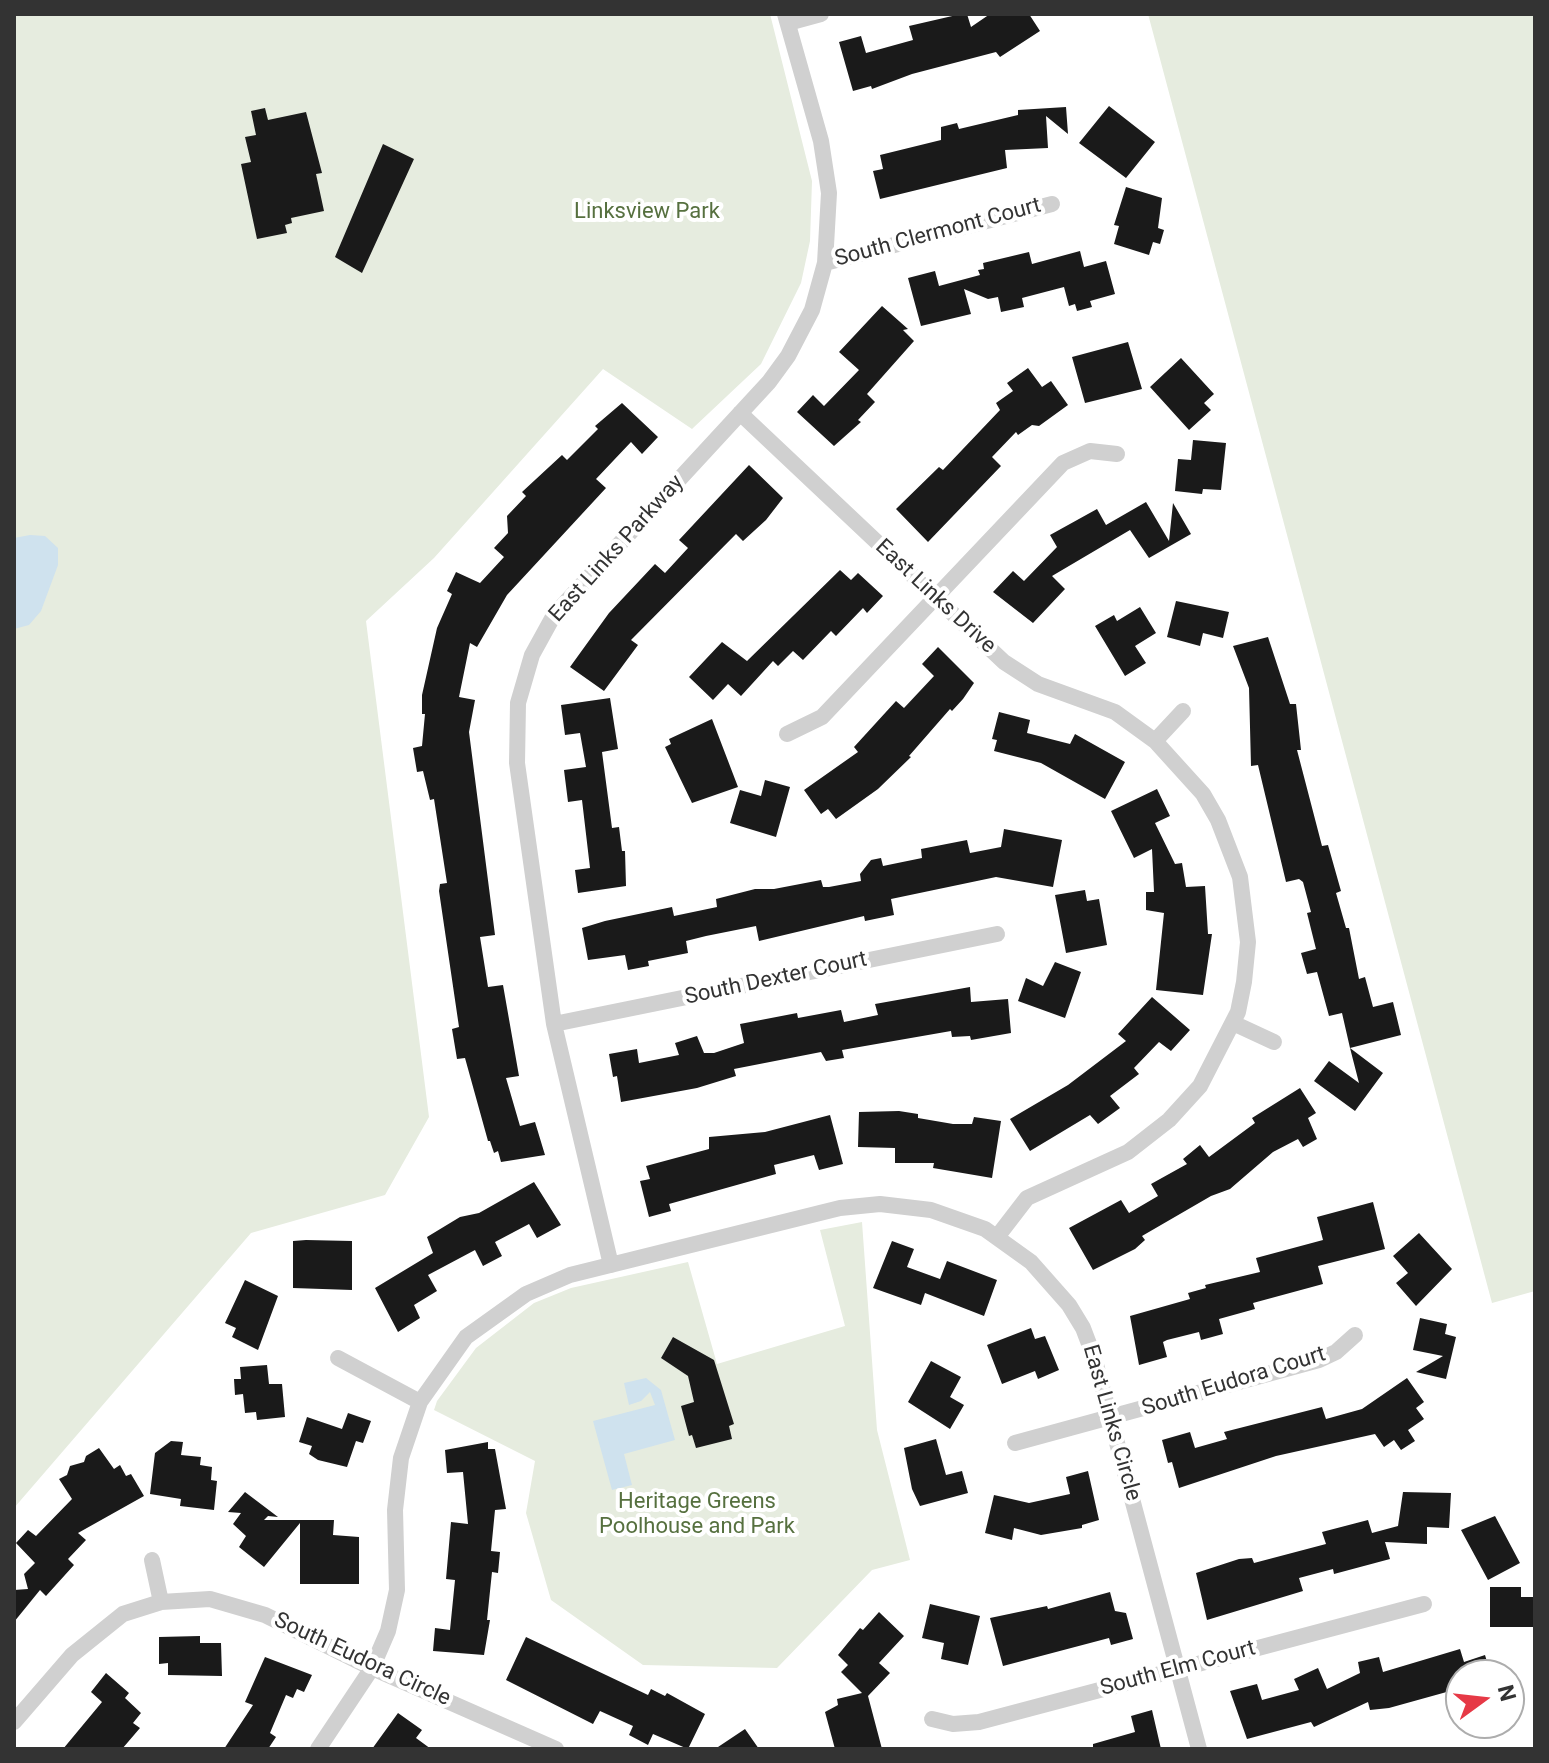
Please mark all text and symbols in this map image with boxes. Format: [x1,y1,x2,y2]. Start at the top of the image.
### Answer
street label: South Clermont Court [832,193,1044,273]
park label: Linksview Park [574,199,720,225]
street label: East Links Parkway [544,470,690,628]
street label: East Links Drive [869,534,1001,660]
street label: South Dexter Court [683,947,869,1011]
street label: East Links Circle [1076,1342,1146,1504]
street label: South Eudora Court [1139,1342,1329,1422]
park label: Heritage Greens Poolhouse and Park [599,1489,795,1540]
street label: South Eudora Circle [270,1608,454,1712]
street label: South Elm Court [1098,1636,1258,1702]
north arrow [1445,1659,1525,1739]
text: N [1493,1682,1521,1704]

